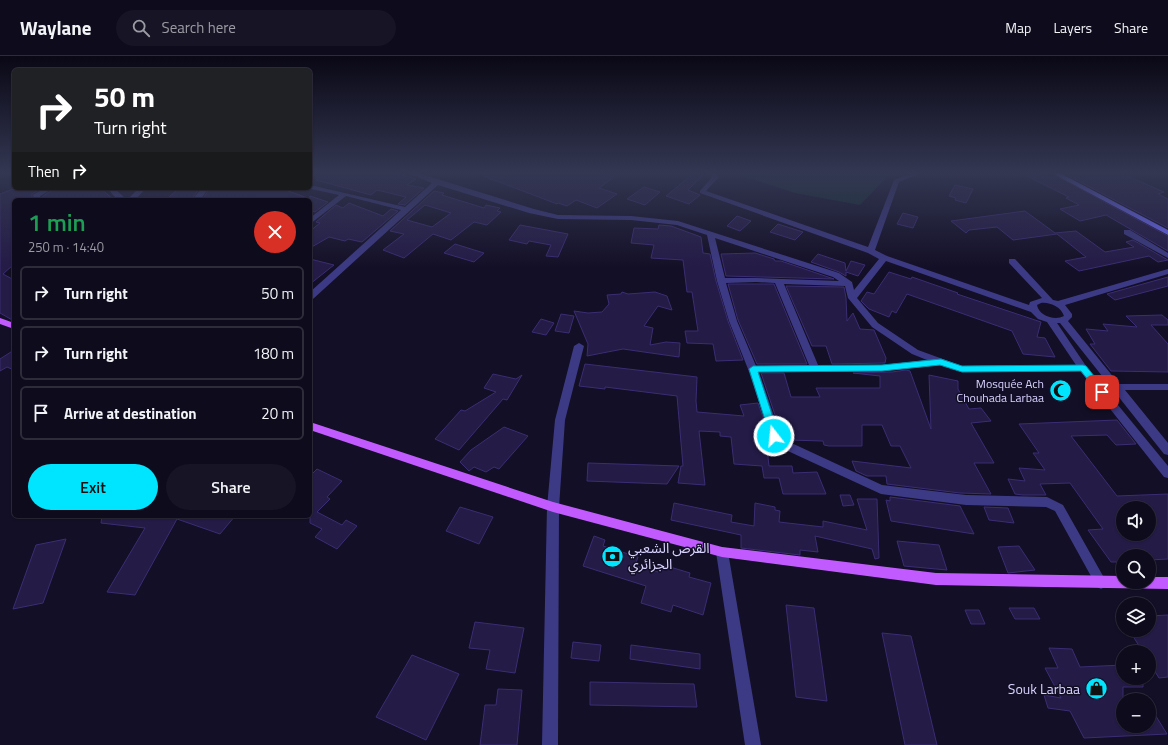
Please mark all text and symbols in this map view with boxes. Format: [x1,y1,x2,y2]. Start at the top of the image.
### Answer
search box [116,10,396,46]
text: Waylane [20,13,92,42]
text: Search here [162,16,236,39]
icon: search [130,17,152,39]
text: Map [1005,17,1031,38]
text: Layers [1053,17,1092,38]
text: Share [1114,17,1148,38]
text: 50 m [94,75,155,118]
icon: right [28,84,80,136]
text: Turn right [94,114,167,141]
text: Then [28,160,60,183]
icon: right [68,160,90,182]
text: 1 min [28,204,86,240]
button: close [254,211,296,253]
text: 250 m · 14:40 [28,237,104,257]
icon: right [30,282,52,304]
text: Turn right [64,282,128,305]
text: 50 m [261,282,294,305]
icon: right [30,342,52,364]
text: Turn right [64,342,128,365]
text: 180 m [253,342,294,365]
place label: Mosquée Ach Chouhada Larbaa [957,374,1044,407]
pin [1085,375,1119,409]
mosque icon: Mosquée Ach Chouhada Larbaa [1047,378,1073,404]
icon: arrive [1091,381,1113,403]
icon: arrive [30,402,52,424]
text: Arrive at destination [64,402,197,425]
text: 20 m [261,402,294,425]
position arrow [753,415,795,457]
button: Exit [28,464,158,510]
button: Share [166,464,296,510]
map controls [1116,501,1156,733]
button: sound [1116,501,1156,541]
place label: القرص الشعبي الجزائري [628,537,710,575]
bank icon: القرص الشعبي الجزائري [599,543,625,569]
button: search [1116,549,1156,589]
button: layers [1116,597,1156,637]
button: + [1116,645,1156,685]
shop icon: Souk Larbaa [1083,676,1109,702]
place label: Souk Larbaa [1008,678,1080,699]
button: − [1116,693,1156,733]

